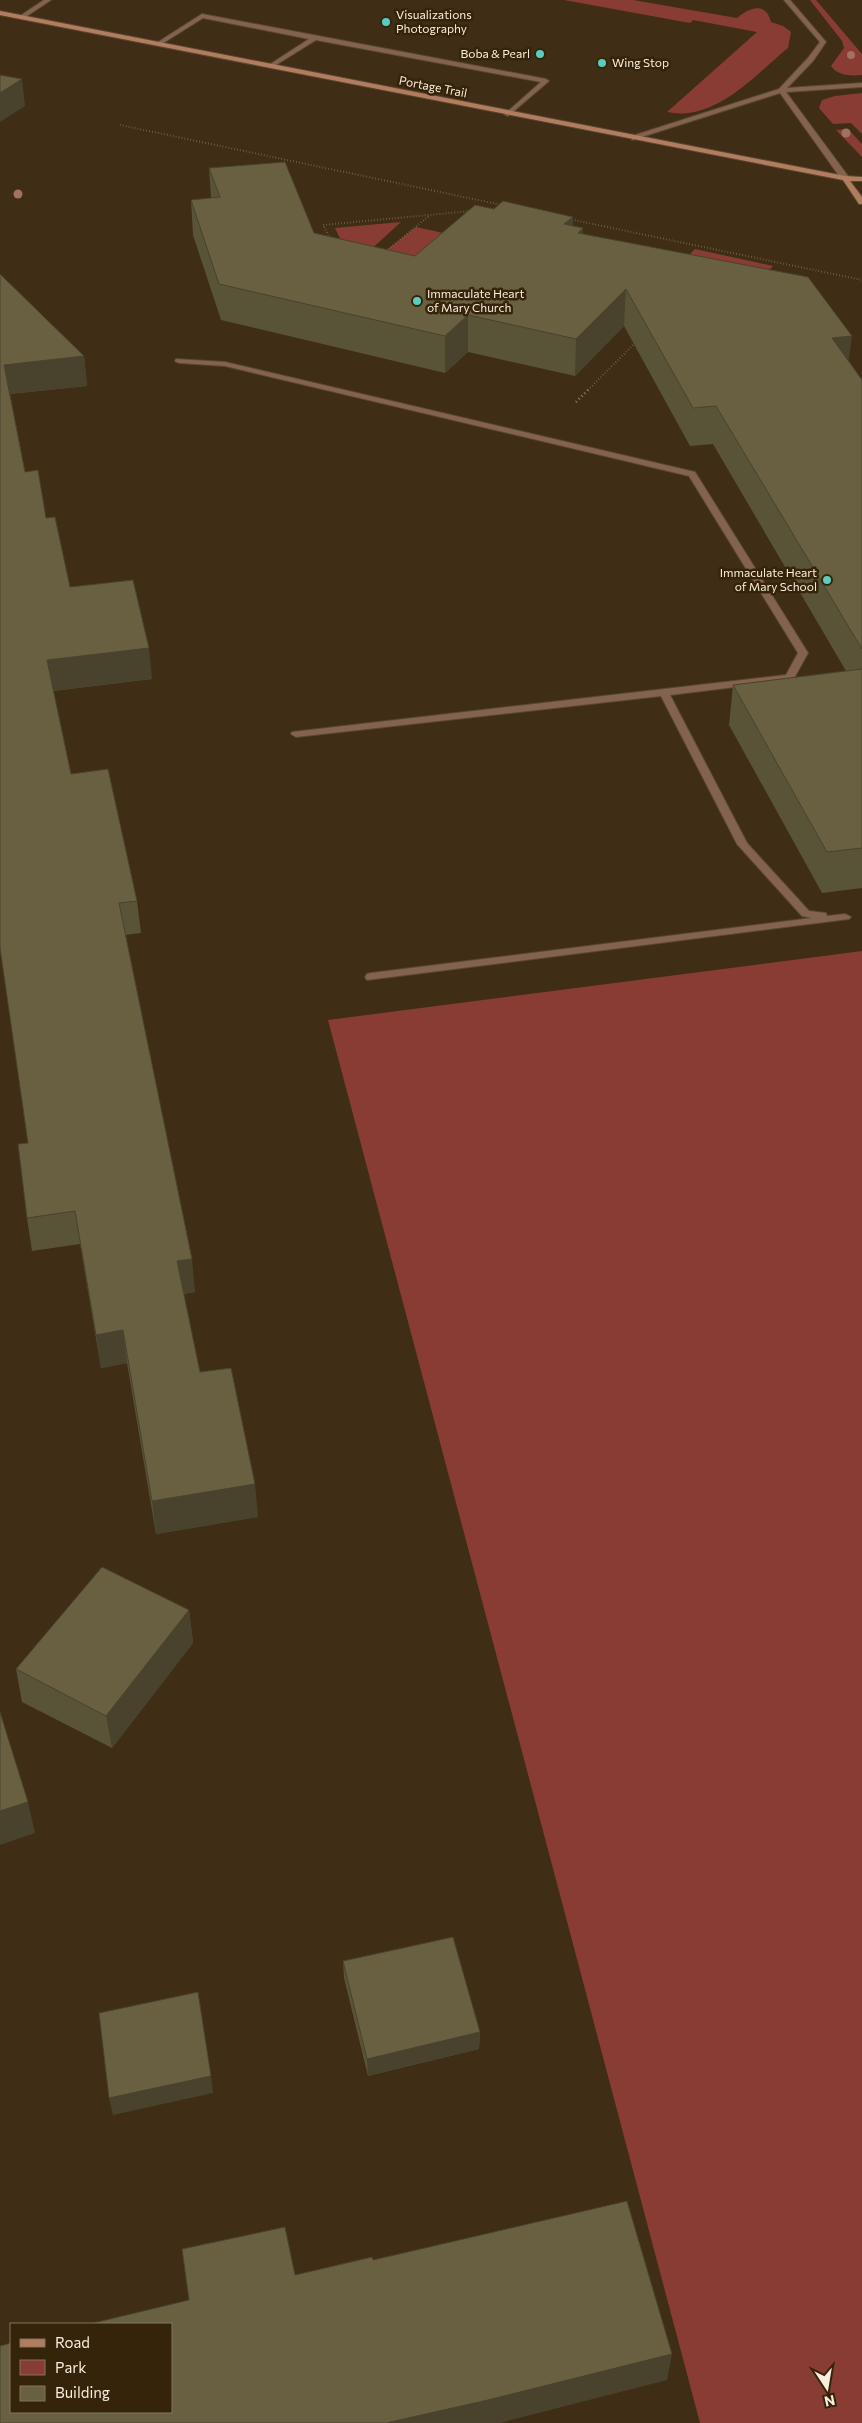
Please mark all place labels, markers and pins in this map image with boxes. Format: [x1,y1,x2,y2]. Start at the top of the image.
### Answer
place label: Visualizations Photography [396,7,472,35]
marker: Visualizations Photography [380,16,392,28]
place label: Boba & Pearl [461,46,530,60]
marker: Boba & Pearl [534,48,546,60]
place label: Wing Stop [612,55,669,69]
marker: Wing Stop [596,57,608,69]
place label: Immaculate Heart of Mary Church [427,286,524,314]
marker: Immaculate Heart of Mary Church [411,295,423,307]
place label: Immaculate Heart of Mary School [720,565,817,593]
marker: Immaculate Heart of Mary School [821,574,833,586]

